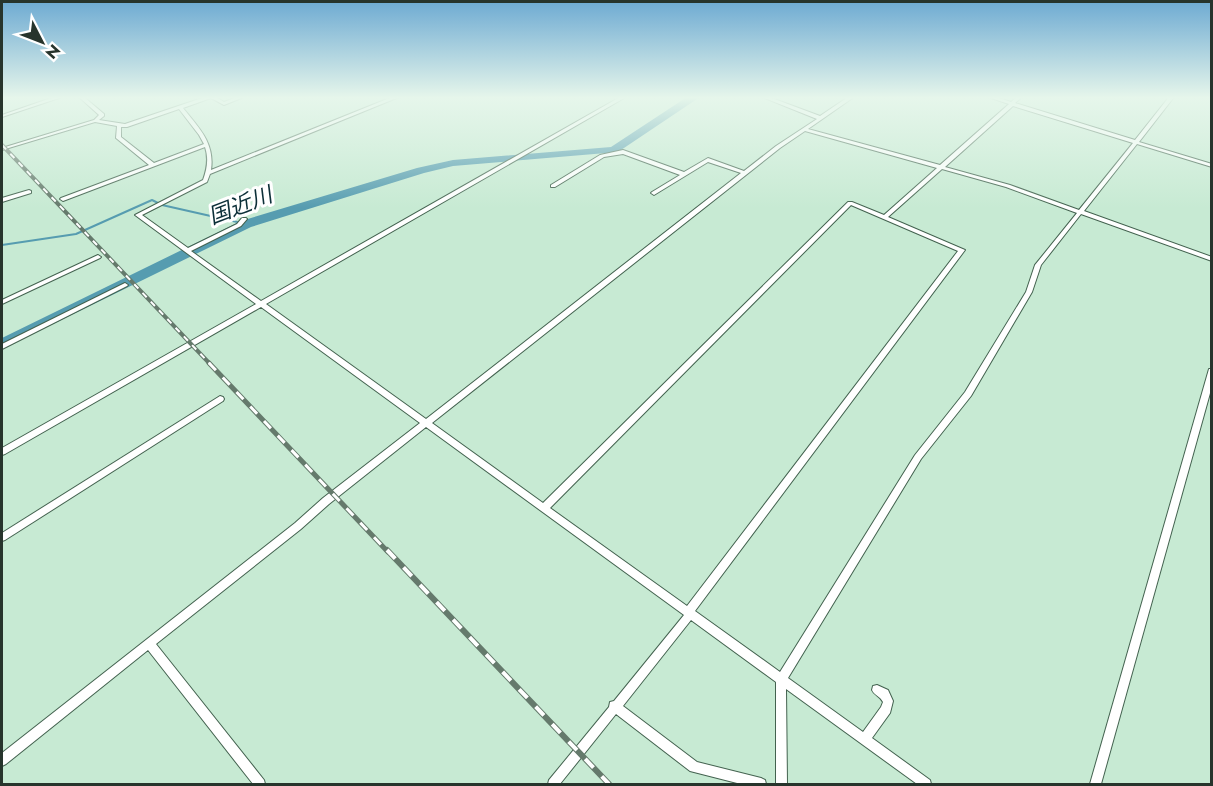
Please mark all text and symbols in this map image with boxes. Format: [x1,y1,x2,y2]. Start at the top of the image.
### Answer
north arrow [12,12,72,72]
text: N [40,39,66,64]
water label: 国近川 [203,178,278,232]

